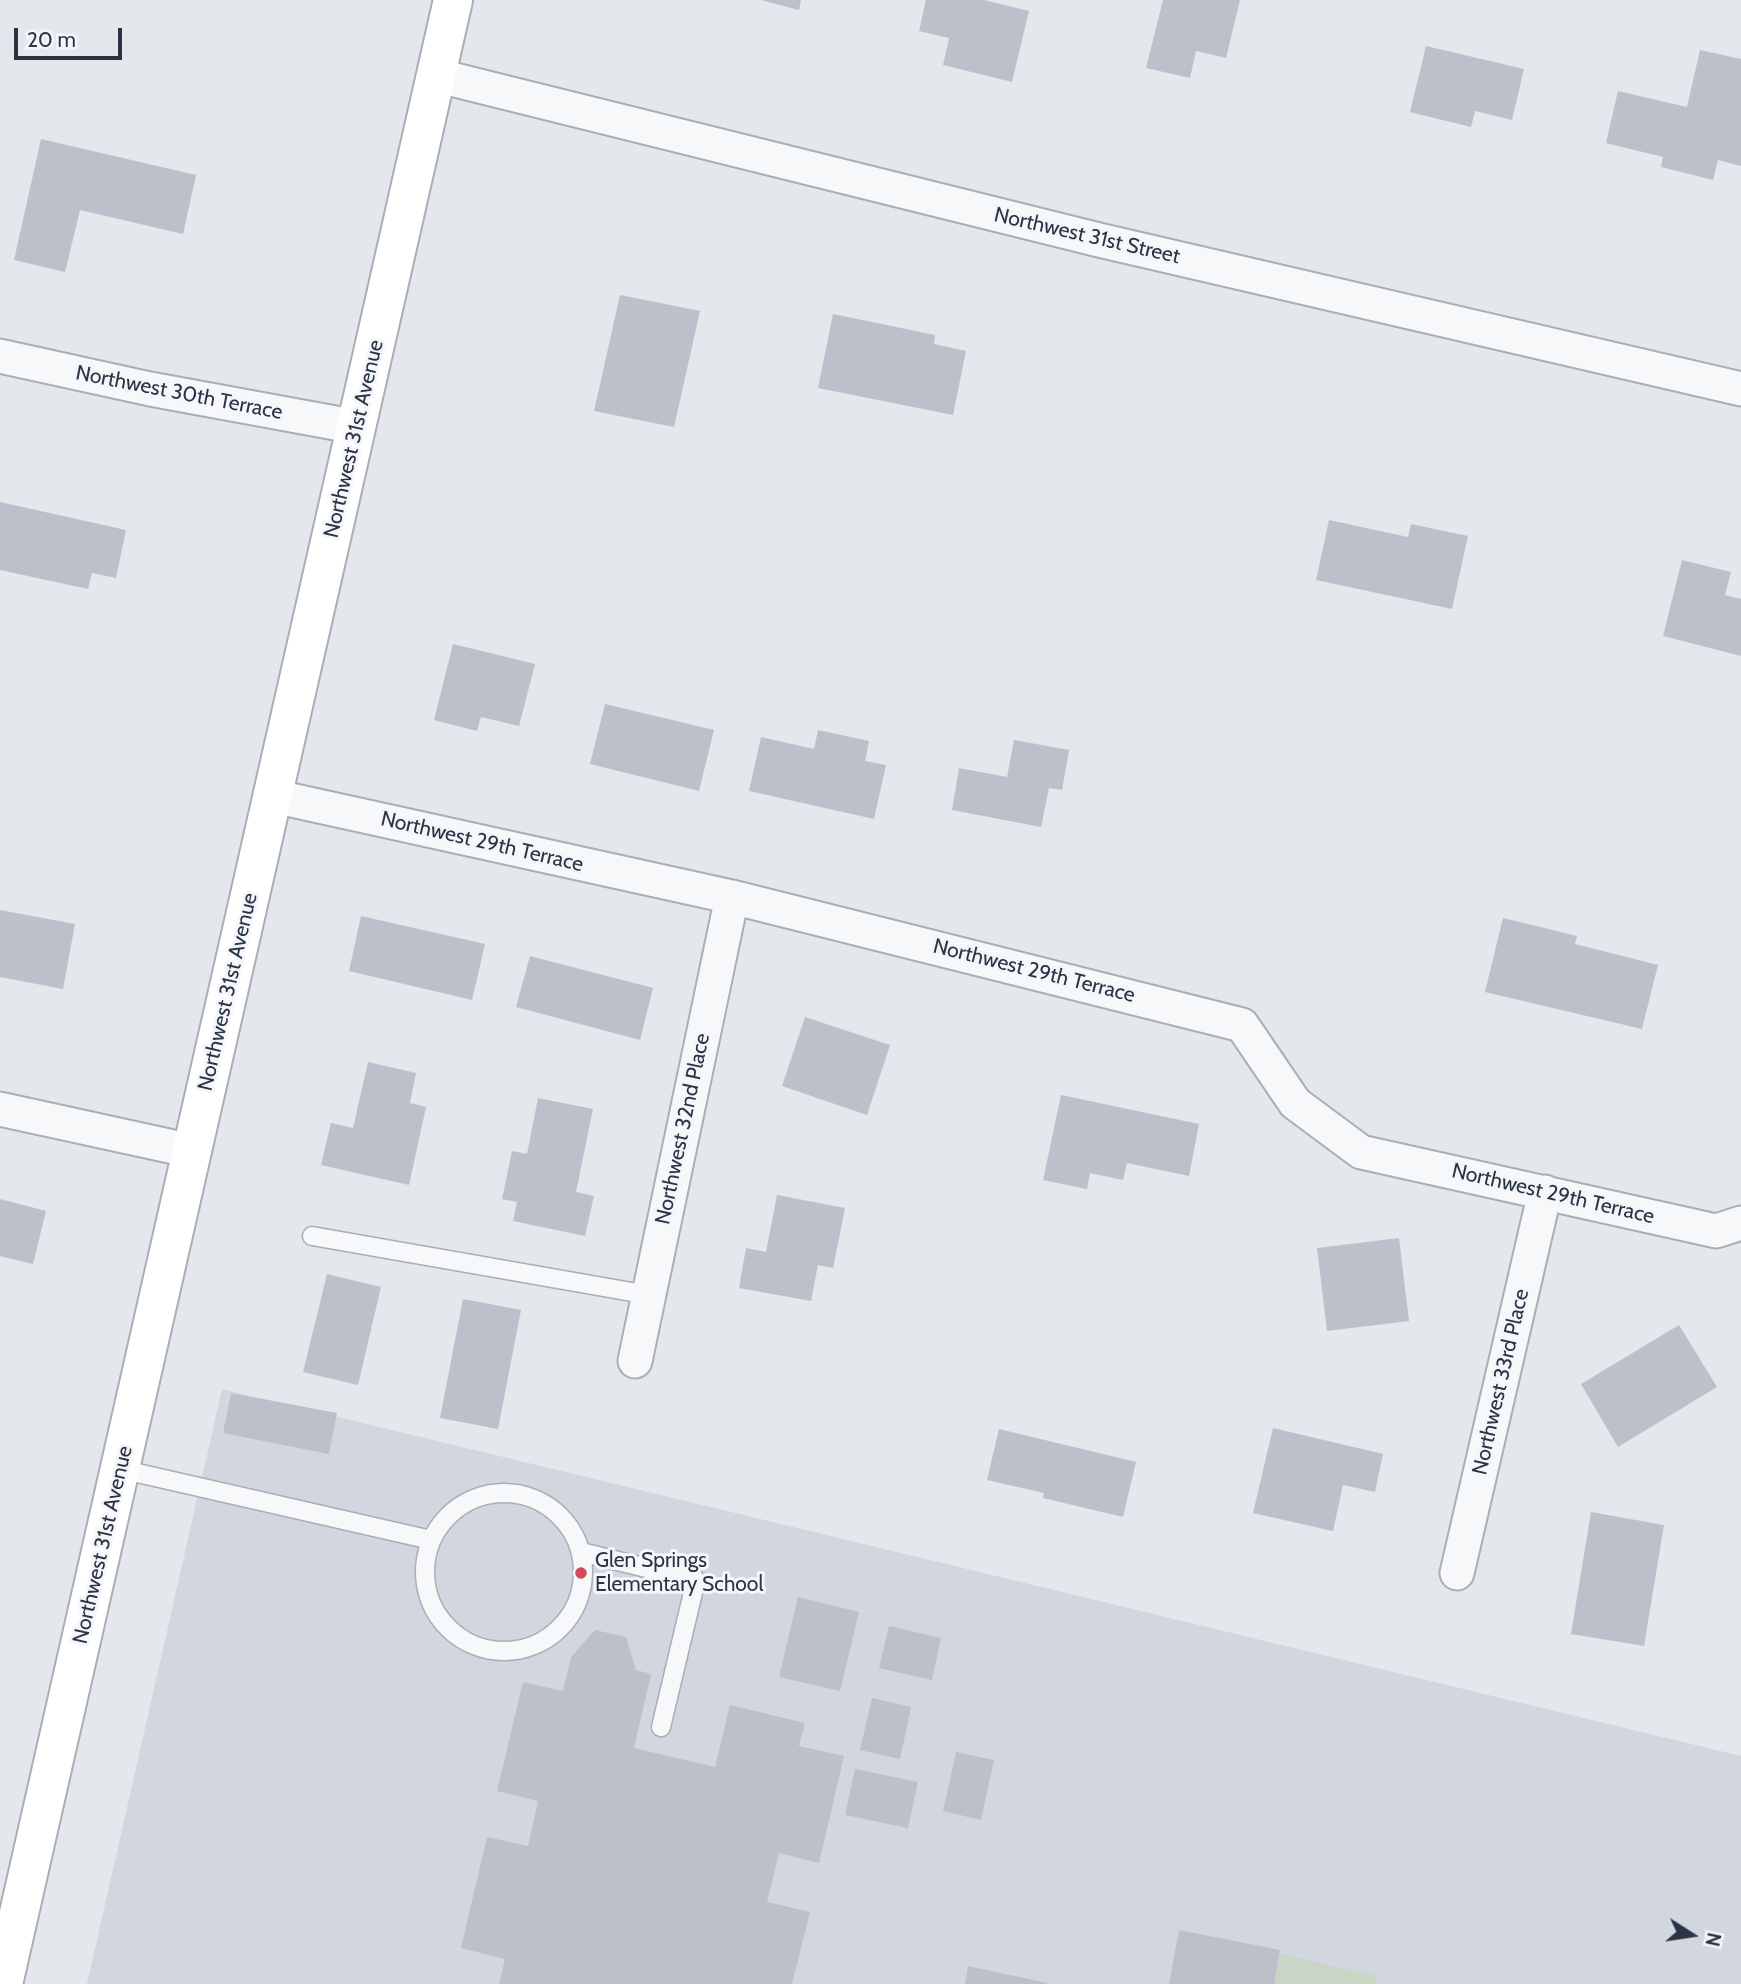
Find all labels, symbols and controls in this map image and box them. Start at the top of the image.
scale bar [18,14,126,58]
text: 20 m [27,27,76,52]
street label: Northwest 31st Street [992,202,1182,270]
street label: Northwest 31st Avenue [319,337,389,541]
street label: Northwest 30th Terrace [73,361,285,425]
street label: Northwest 29th Terrace [378,806,586,878]
street label: Northwest 31st Avenue [193,890,263,1094]
street label: Northwest 29th Terrace [930,934,1138,1008]
street label: Northwest 32nd Place [650,1031,716,1227]
street label: Northwest 29th Terrace [1449,1158,1657,1230]
street label: Northwest 33rd Place [1467,1287,1535,1477]
street label: Northwest 31st Avenue [68,1443,138,1647]
place label: Glen Springs Elementary School [595,1548,763,1598]
marker: Glen Springs Elementary School [573,1565,589,1581]
north arrow [1657,1900,1727,1970]
text: N [1700,1931,1726,1948]

